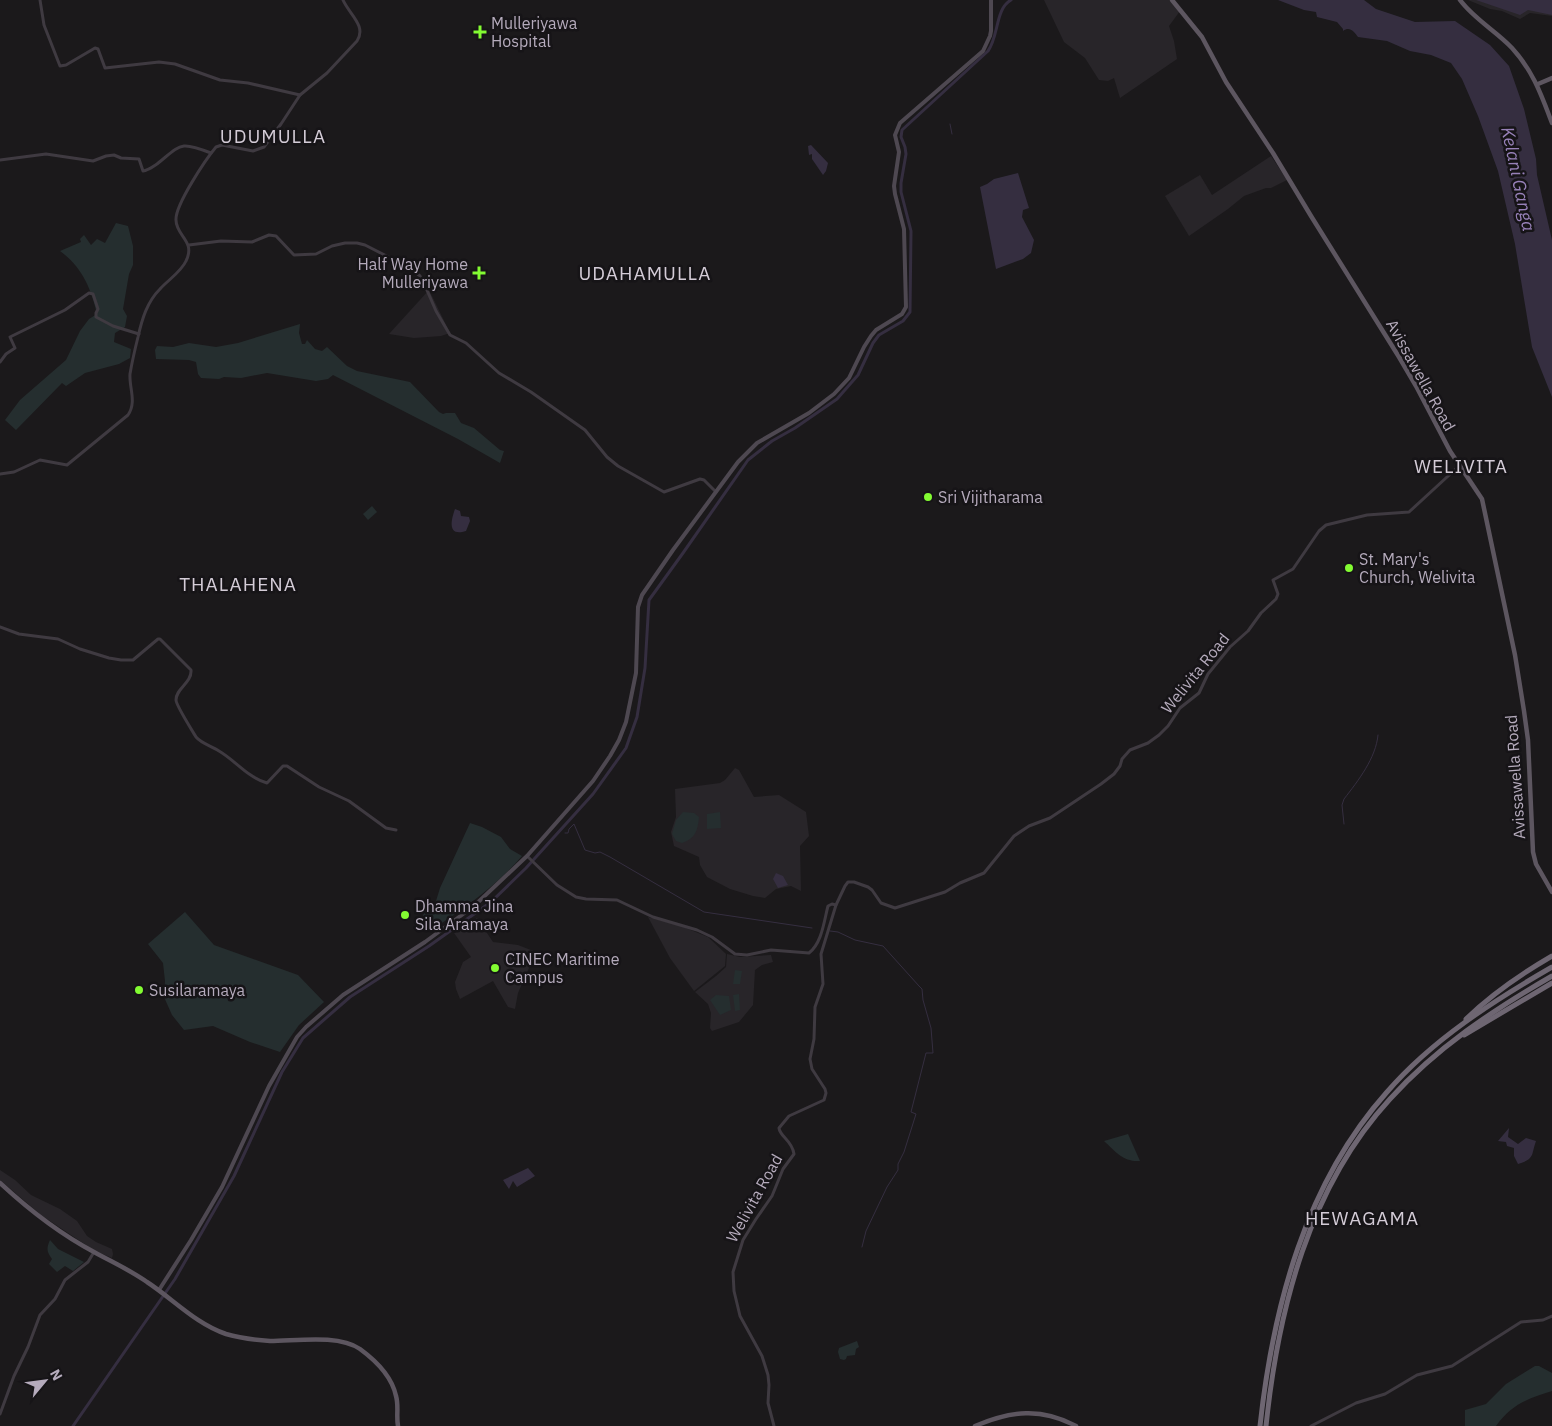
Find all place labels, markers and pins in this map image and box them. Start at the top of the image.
place label: Mulleriyawa Hospital [491,13,578,51]
marker: Mulleriyawa Hospital [473,25,487,39]
place label: Half Way Home Mulleriyawa [357,254,468,292]
marker: Half Way Home Mulleriyawa [472,266,486,280]
place label: Sri Vijitharama [938,487,1043,507]
marker: Sri Vijitharama [922,491,934,503]
place label: St. Mary's Church, Welivita [1359,549,1476,587]
marker: St. Mary's Church, Welivita [1343,562,1355,574]
place label: Dhamma Jina Sila Aramaya [415,896,514,934]
marker: Dhamma Jina Sila Aramaya [399,909,411,921]
place label: CINEC Maritime Campus [505,949,620,987]
marker: CINEC Maritime Campus [489,962,501,974]
place label: Susilaramaya [149,980,246,1000]
marker: Susilaramaya [133,984,145,996]

